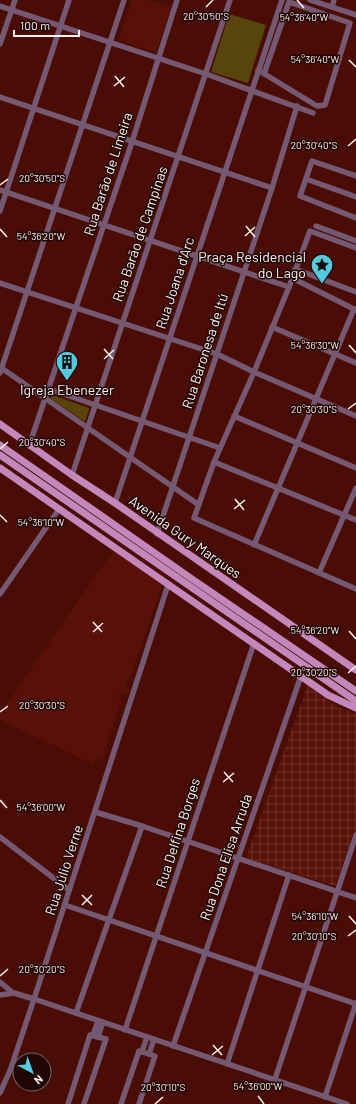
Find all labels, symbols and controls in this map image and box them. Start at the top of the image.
text: 20°30'50"S [183,10,229,22]
text: 54°36'40"W [280,11,328,23]
scale bar [14,12,79,38]
text: 100 m [20,18,50,32]
text: 54°36'40"W [291,53,339,65]
street label: Rua Barão de Limeira [80,110,135,238]
text: 20°30'40"S [291,139,337,151]
street label: Rua Barão de Campinas [108,164,171,304]
text: 20°30'50"S [19,172,65,184]
text: 54°36'20"W [17,230,65,242]
street label: Rua Joana d'Arc [152,235,197,331]
place label: Praça Residencial do Lago [198,248,306,281]
place icon: Praça Residencial do Lago [309,252,335,285]
street label: Rua Baronesa de Itú [178,291,231,411]
text: 54°36'30"W [291,339,339,351]
building icon: Igreja Ebenezer [54,349,80,382]
place label: Igreja Ebenezer [20,381,114,398]
text: 20°30'30"S [291,403,337,415]
text: 20°30'40"S [19,436,65,448]
street label: Avenida Gury Marques [126,492,245,582]
text: 54°36'10"W [18,516,65,528]
text: 54°36'20"W [291,624,339,636]
text: 20°30'20"S [291,666,337,678]
text: 20°30'30"S [19,699,65,711]
street label: Rua Delfina Borges [152,776,203,890]
street label: Rua Dona Elisa Arruda [196,791,255,922]
text: 54°36'00"W [17,801,66,813]
street label: Rua Júlio Verne [41,823,86,917]
text: 54°36'10"W [292,910,339,922]
text: 20°30'10"S [292,930,336,942]
text: 20°30'20"S [19,963,65,975]
north arrow [12,1052,52,1092]
text: N [32,1073,46,1087]
text: 54°36'00"W [234,1080,283,1092]
text: 20°30'10"S [141,1081,185,1093]

